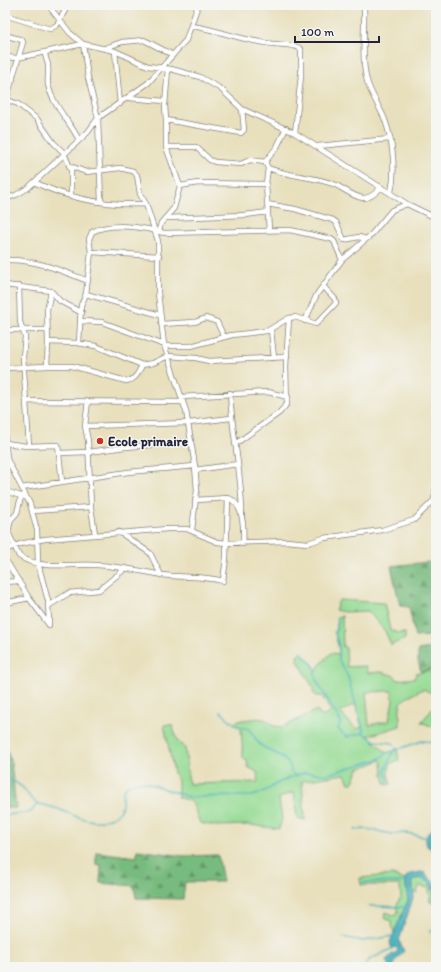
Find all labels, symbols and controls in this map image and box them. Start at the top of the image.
scale bar [295,18,379,44]
text: 100 m [301,25,334,39]
place label: Ecole primaire [108,434,188,450]
marker: Ecole primaire [95,436,105,446]

